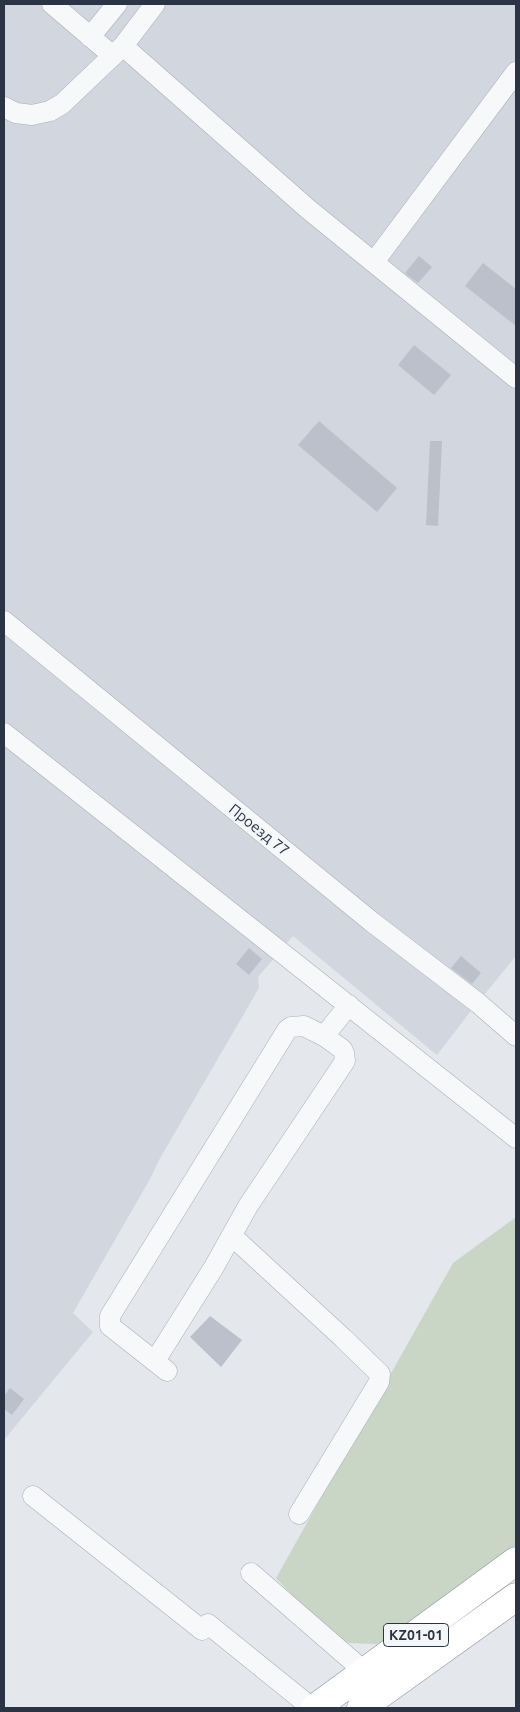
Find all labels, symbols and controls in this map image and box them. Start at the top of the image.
street label: Проезд 77 [225,800,293,860]
road number: KZ01-01 [384,1624,448,1646]

